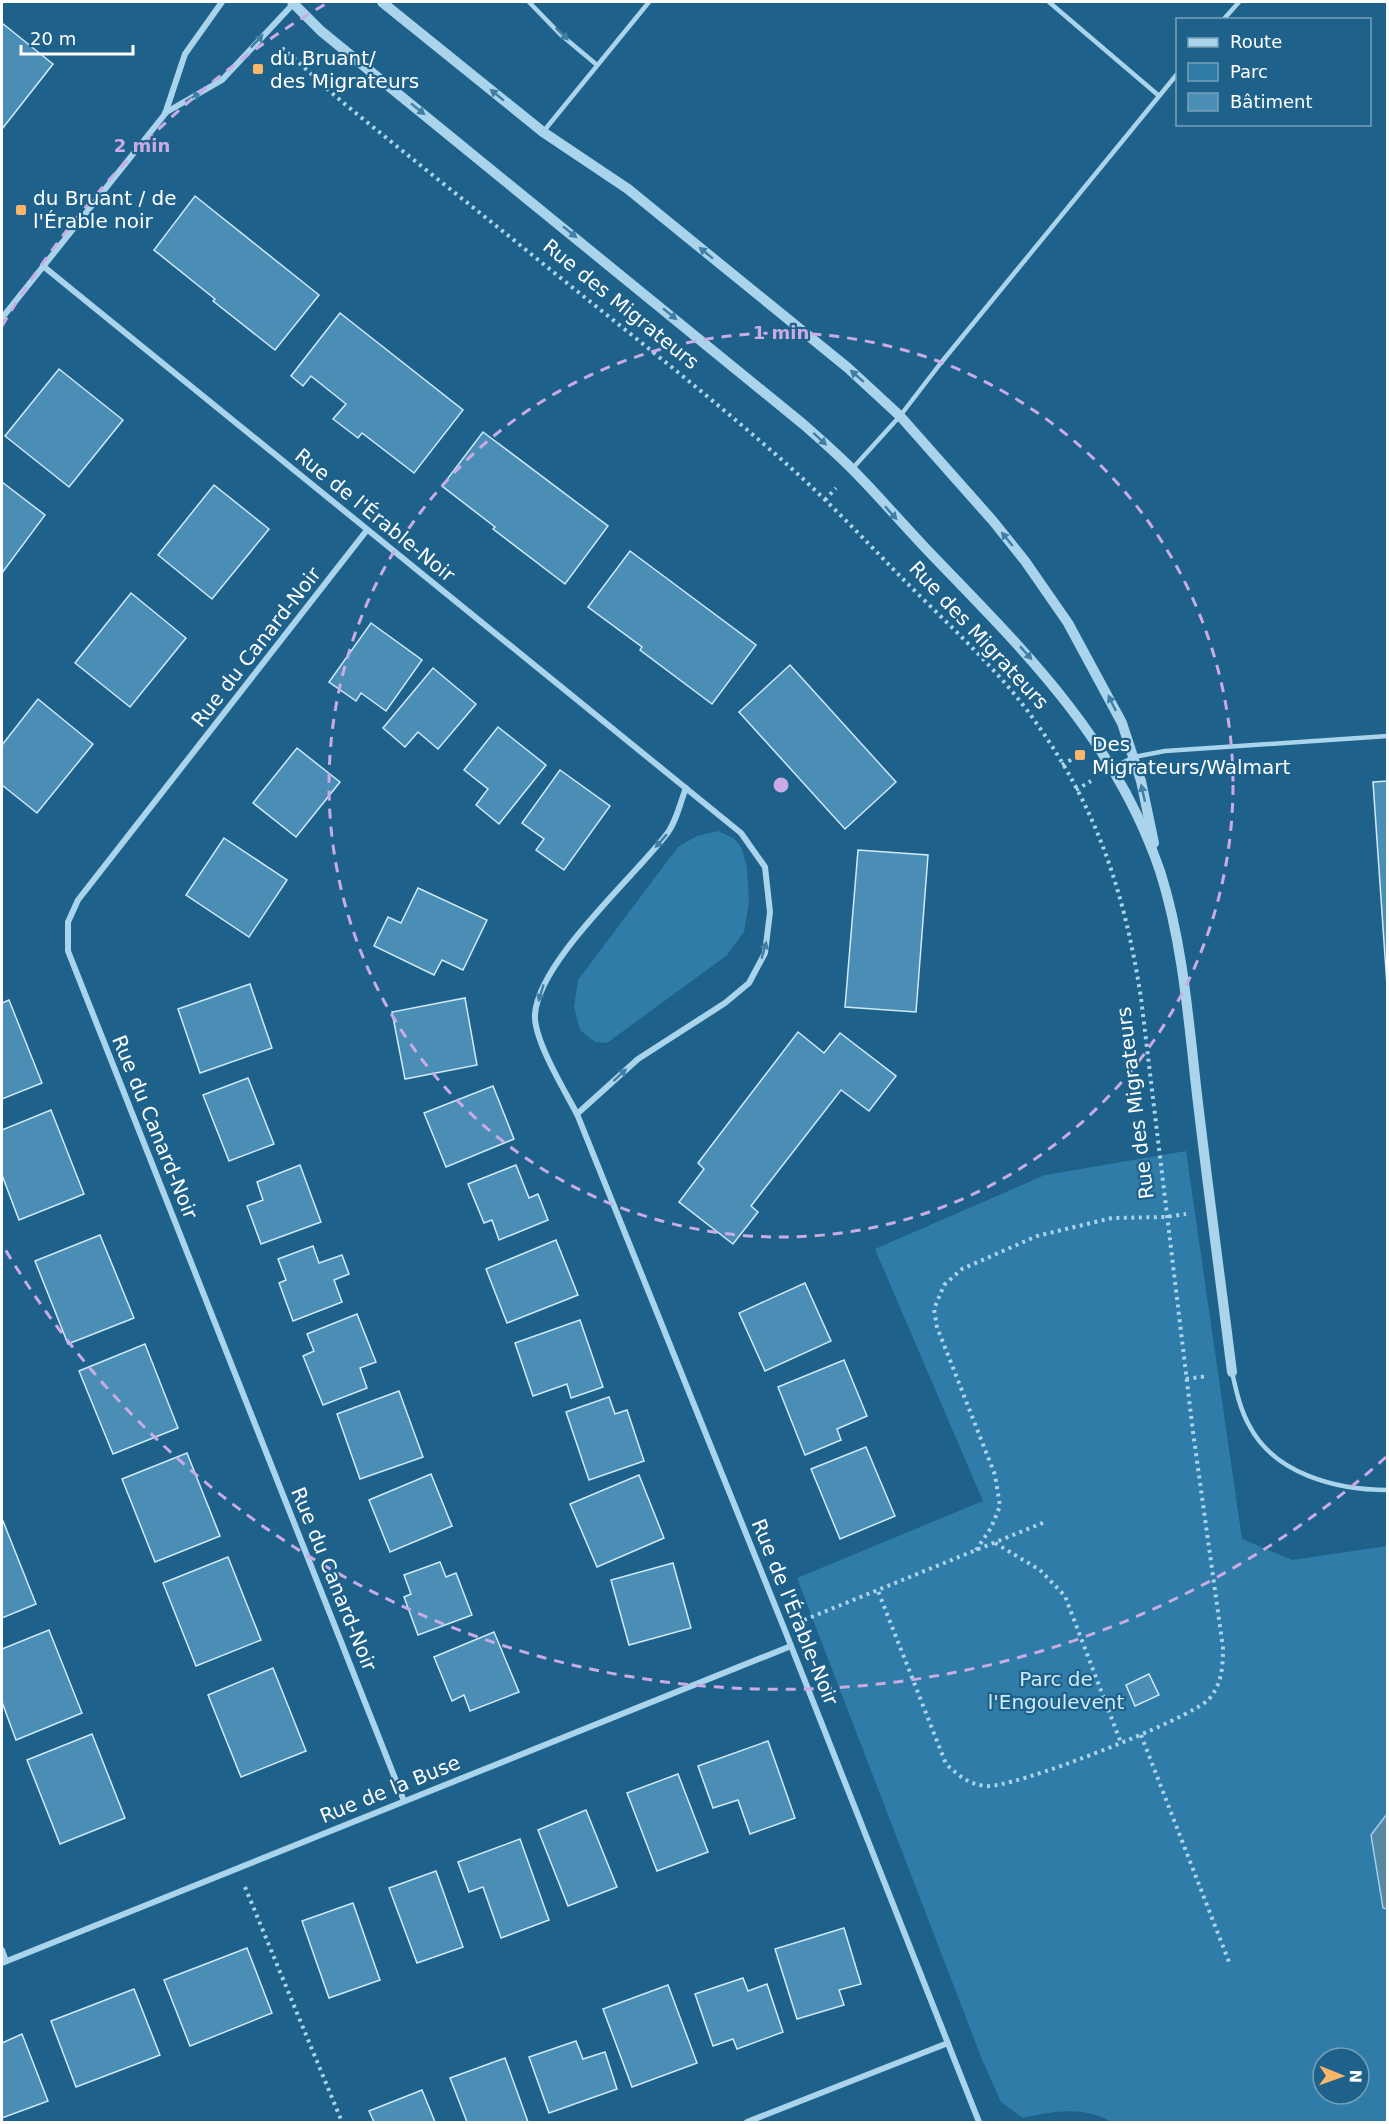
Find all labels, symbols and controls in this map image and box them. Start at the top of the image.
scale bar [21,18,134,56]
legend [1176,18,1371,126]
one-way arrow [554,27,568,41]
text: 20 m [30,28,76,49]
text: Route [1230,31,1282,52]
one-way arrow [250,34,264,49]
place label: du Bruant/ des Migrateurs [270,46,419,93]
text: Parc [1230,61,1268,82]
marker: du Bruant/ des Migrateurs [251,62,265,76]
one-way arrow [489,89,505,102]
text: Bâtiment [1230,91,1313,112]
one-way arrow [185,92,202,102]
one-way arrow [410,103,426,116]
text: 2 min [114,135,170,156]
place label: du Bruant / de l'Érable noir [33,186,177,233]
marker: du Bruant / de l'Érable noir [14,203,28,217]
one-way arrow [562,225,577,237]
street label: Rue des Migrateurs [538,234,704,374]
one-way arrow [698,246,714,259]
one-way arrow [662,307,678,320]
text: 1 min [753,322,809,343]
one-way arrow [850,370,865,383]
one-way arrow [812,432,827,446]
street label: Rue de l'Érable-Noir [290,443,460,587]
one-way arrow [884,505,897,520]
one-way arrow [1000,531,1013,547]
street label: Rue des Migrateurs [904,556,1054,714]
street label: Rue du Canard-Noir [186,562,326,732]
one-way arrow [1019,646,1033,661]
one-way arrow [1107,694,1116,711]
place label: Des Migrateurs/Walmart [1092,732,1290,779]
marker: Des Migrateurs/Walmart [1073,748,1087,762]
centre of rings [771,775,791,795]
one-way arrow [1138,783,1148,802]
one-way arrow [655,833,668,848]
one-way arrow [759,941,769,959]
one-way arrow [536,984,545,1002]
street label: Rue des Migrateurs [1111,1005,1159,1201]
street label: Rue du Canard-Noir [107,1032,203,1223]
one-way arrow [612,1069,627,1082]
street label: Rue du Canard-Noir [286,1484,382,1675]
street label: Rue de l'Érable-Noir [747,1515,844,1709]
park label: Parc de l'Engoulevent [988,1667,1124,1714]
street label: Rue de la Buse [316,1750,464,1828]
north arrow [1311,2046,1371,2106]
text: N [1346,2069,1365,2083]

